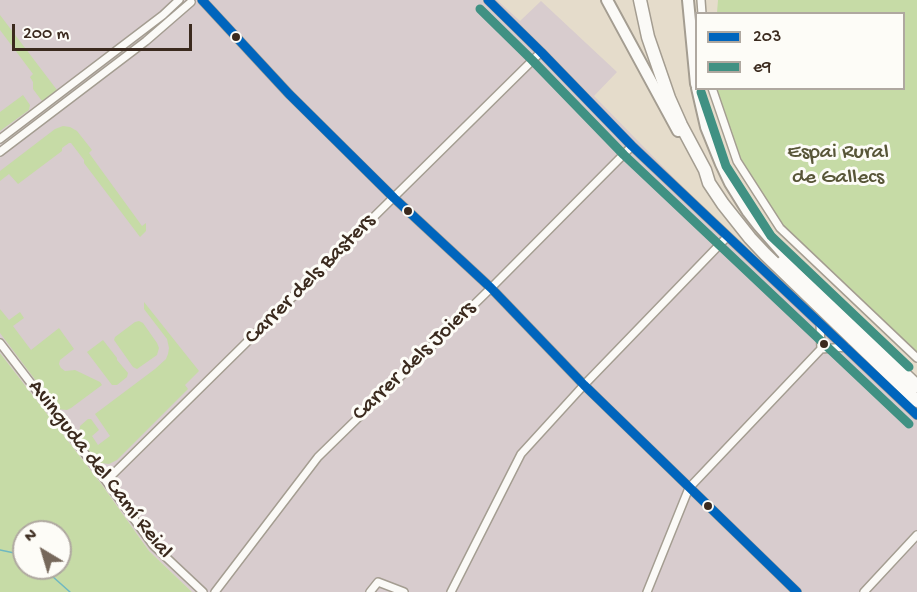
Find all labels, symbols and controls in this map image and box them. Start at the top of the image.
scale bar [15,12,195,50]
legend [695,12,905,90]
text: 200 m [23,24,69,45]
text: 203 [753,27,781,48]
unlabelled marker [230,31,242,43]
text: e9 [753,57,771,78]
park label: Espai Rural de Gallecs [787,141,889,192]
unlabelled marker [402,205,414,217]
street label: Carrer dels Basters [240,209,382,351]
street label: Carrer dels Joiers [348,296,482,428]
unlabelled marker [818,338,830,350]
street label: Avinguda del Camí Reial [21,375,177,565]
unlabelled marker [702,500,714,512]
north arrow [12,520,72,580]
text: N [22,526,42,548]

